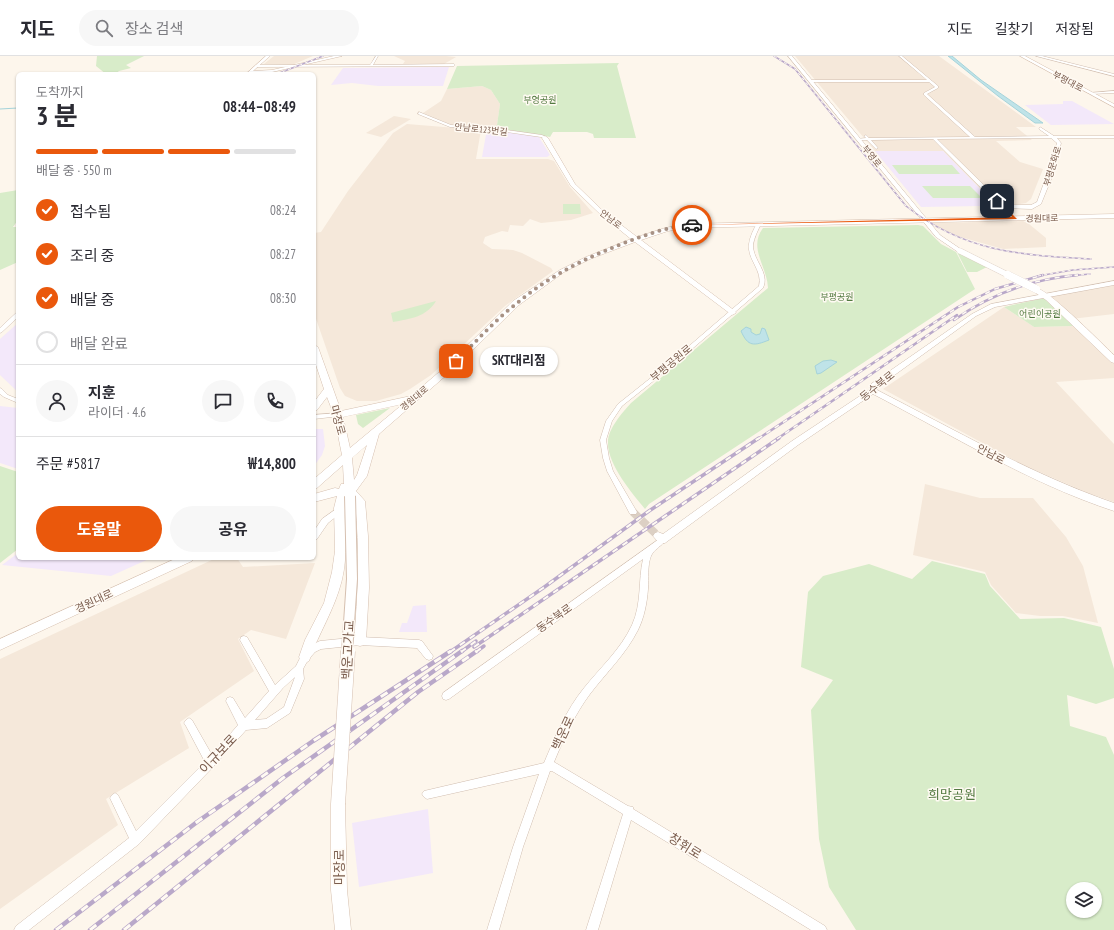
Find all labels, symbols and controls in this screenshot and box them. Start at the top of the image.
search box [79,10,359,46]
text: 지도 [20,17,55,41]
icon: search [93,17,115,39]
text: 장소 검색 [125,19,183,38]
text: 지도 [947,20,973,38]
text: 길찾기 [995,20,1033,38]
text: 저장됨 [1055,20,1094,38]
street label: 부평대로 [1051,68,1085,94]
text: 도착까지 [36,84,84,101]
park label: 부영공원 [523,94,557,105]
text: 08:44–08:49 [223,97,296,116]
text: 3 분 [36,99,78,132]
street label: 안남로123번길 [454,121,508,137]
street label: 부영로 [860,143,884,169]
street label: 부평문화로 [1041,145,1063,187]
text: 배달 중 · 550 m [36,162,112,179]
pin [980,184,1014,218]
icon: home [986,190,1008,212]
icon: check [36,199,58,221]
text: 접수됨 [70,202,111,221]
text: 08:24 [270,202,296,219]
courier [672,205,712,245]
street label: 안남로 [598,207,624,231]
street label: 경원대로 [1025,212,1059,224]
icon: car [681,214,703,236]
icon: check [36,243,58,265]
text: 조리 중 [70,246,115,265]
text: 08:27 [270,246,296,263]
icon: check [36,287,58,309]
text: 배달 중 [70,290,115,309]
text: 08:30 [270,290,296,307]
park label: 부평공원 [820,291,854,302]
park label: 어린이공원 [1019,308,1061,319]
text: 배달 완료 [70,334,128,353]
street label: 부평공원로 [647,341,695,385]
pin [439,344,473,378]
callout: SKT대리점 [480,347,558,375]
icon: bag [445,350,467,372]
text: SKT대리점 [492,352,546,369]
street label: 동수북로 [857,368,897,404]
button: person [36,380,78,422]
button: chat [202,380,244,422]
button: phone [254,380,296,422]
text: 지훈 [88,383,116,402]
street label: 경원대로 [398,383,430,413]
text: 라이더 · 4.6 [88,404,146,421]
street label: 마장로 [327,404,349,436]
street label: 안남로 [974,441,1008,467]
text: 주문 #5817 [36,454,101,473]
text: ₩14,800 [248,454,296,473]
button: 도움말 [36,506,162,552]
button: 공유 [170,506,296,552]
street label: 경원대로 [73,586,115,616]
street label: 동수북로 [533,601,575,635]
street label: 백운고가교 [338,620,358,680]
street label: 백운로 [548,713,578,753]
street label: 이규보로 [195,731,241,777]
park label: 희망공원 [928,786,976,803]
street label: 창휘로 [665,829,705,863]
street label: 마장로 [331,849,348,885]
map controls [1066,882,1102,918]
button: layers [1066,882,1102,918]

